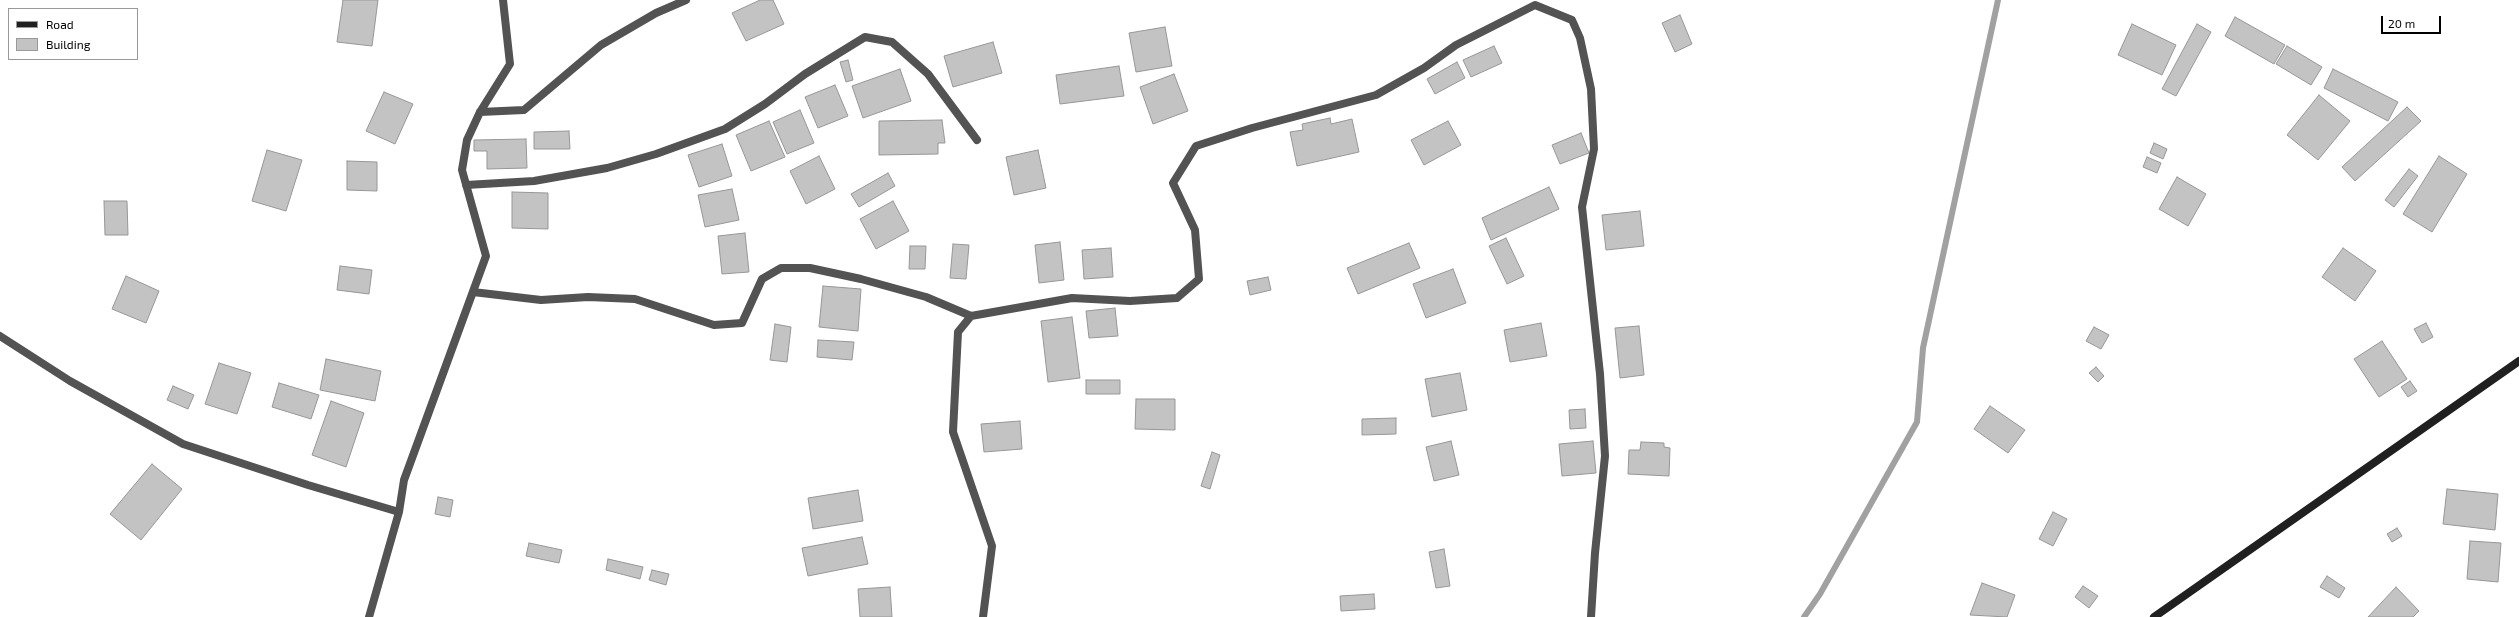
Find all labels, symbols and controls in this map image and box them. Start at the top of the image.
legend [8,8,138,60]
scale bar [2383,8,2443,34]
text: 20 m [2388,16,2415,30]
text: Road [46,17,74,31]
text: Building [46,37,90,51]

